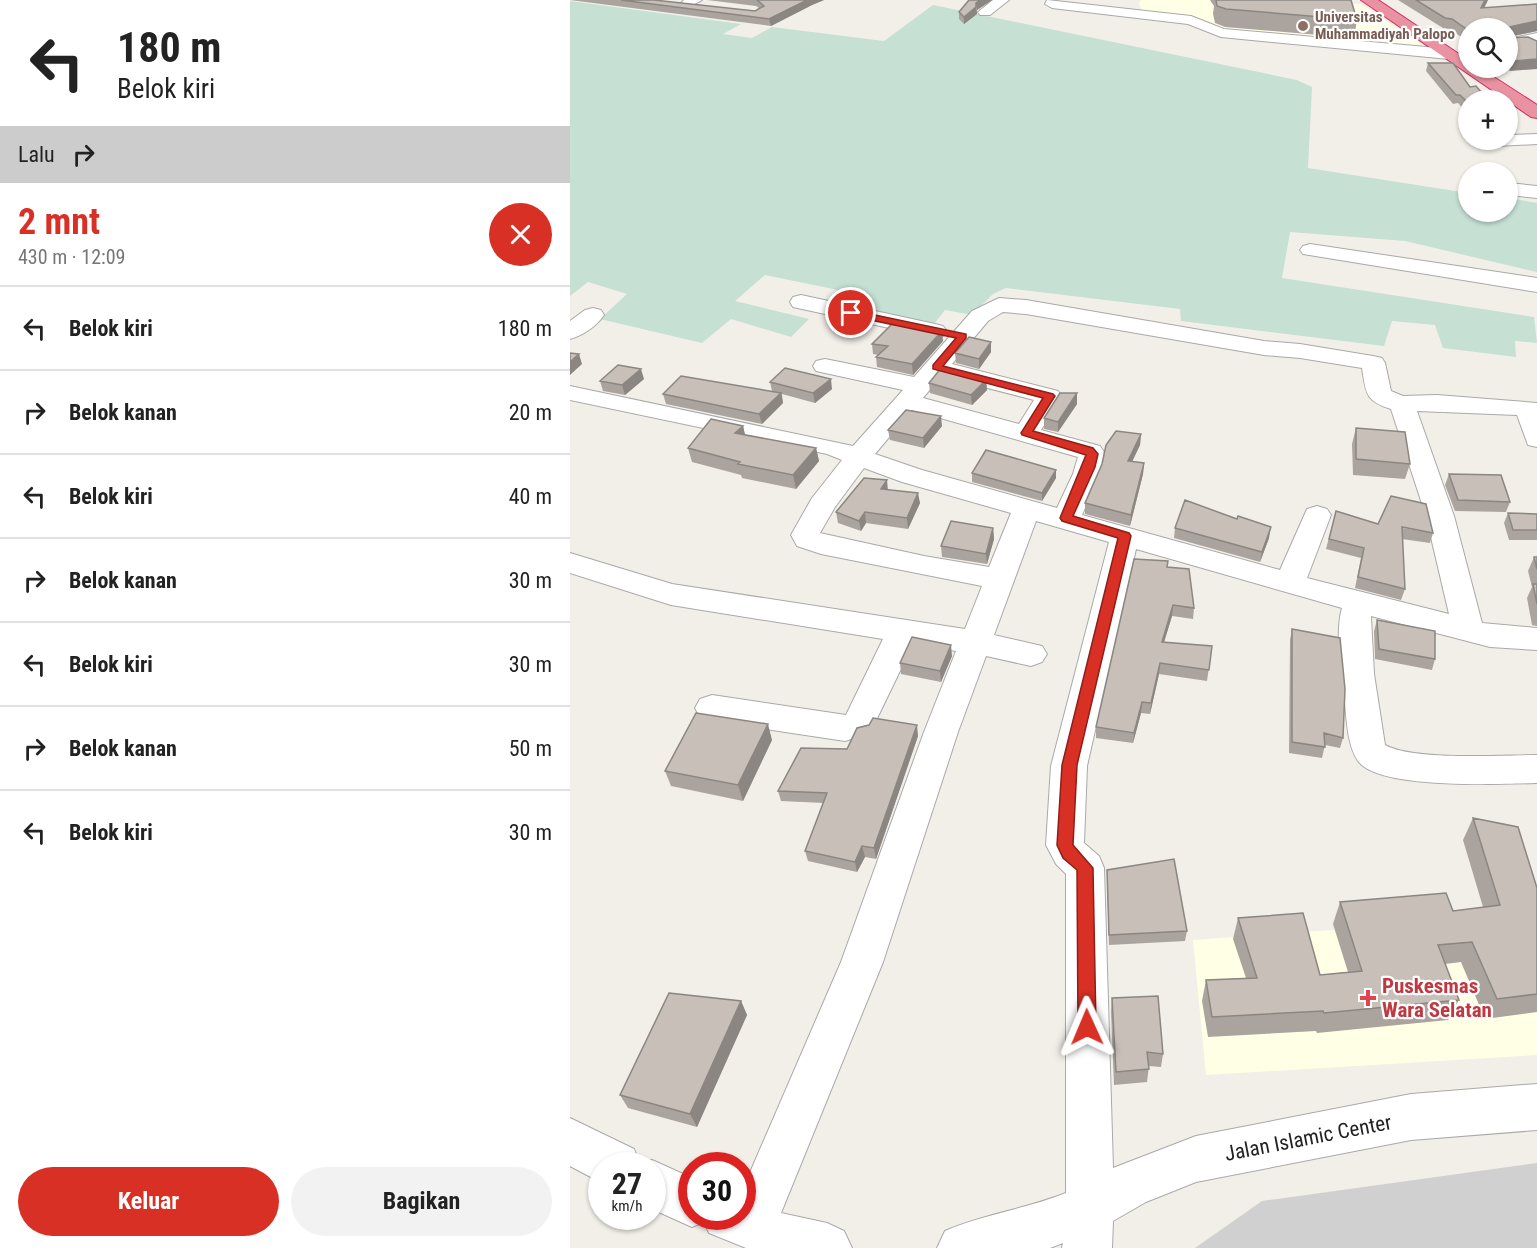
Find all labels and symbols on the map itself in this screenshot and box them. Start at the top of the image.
place label: Universitas Muhammadiyah Palopo [1315,8,1455,43]
marker: Universitas Muhammadiyah Palopo [1296,19,1310,33]
pin [825,287,876,338]
place label: Puskesmas Wara Selatan [1382,974,1492,1022]
marker: Puskesmas Wara Selatan [1359,989,1377,1007]
position arrow [1055,995,1119,1059]
street label: Jalan Islamic Center [1223,1110,1393,1166]
speed limit sign: 30 [678,1152,756,1230]

